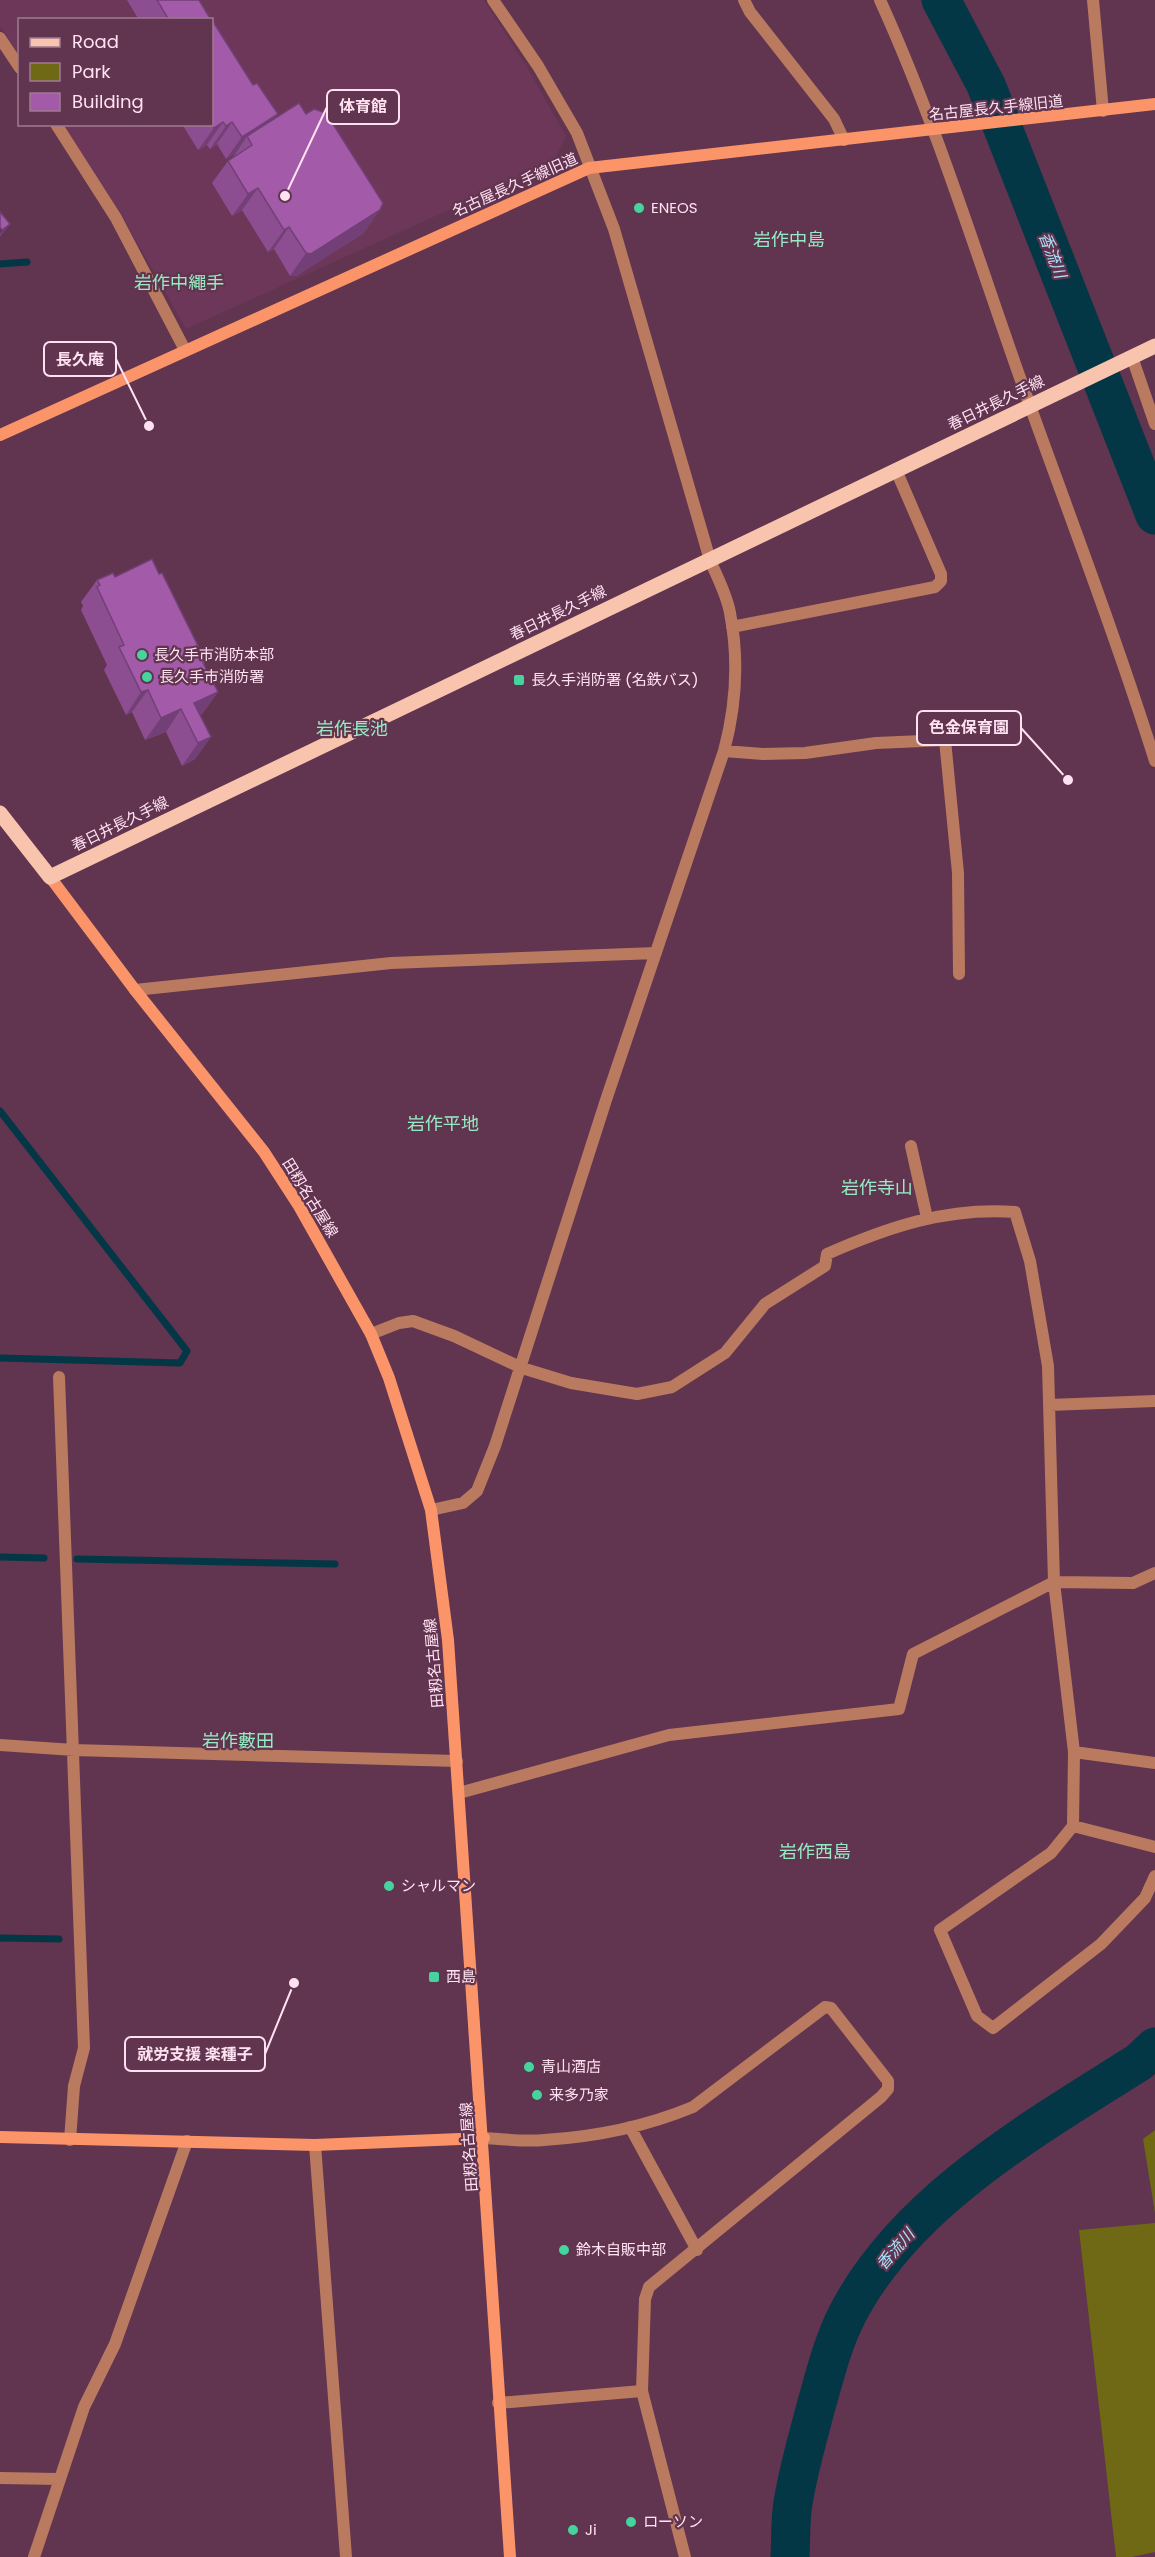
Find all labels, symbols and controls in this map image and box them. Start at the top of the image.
legend [18,18,213,126]
text: Road [72,29,119,54]
text: Park [72,59,111,84]
text: Building [72,89,144,114]
callout: 体育館 [327,90,399,124]
street label: 名古屋長久手線旧道 [928,90,1064,125]
text: 体育館 [339,95,387,118]
street label: 名古屋長久手線旧道 [449,147,581,222]
place label: ENEOS [651,197,698,218]
marker: ENEOS [632,201,646,215]
district label: 岩作中島 [753,227,825,252]
water label: 香流川 [1033,229,1073,284]
district label: 岩作中繩手 [134,270,224,295]
callout: 長久庵 [44,342,116,376]
text: 長久庵 [56,348,104,371]
street label: 春日井長久手線 [944,370,1048,435]
street label: 春日井長久手線 [506,580,610,645]
place label: 長久手市消防本部 [154,644,274,665]
marker: 長久手市消防本部 [135,648,149,662]
place label: 長久手市消防署 [159,666,264,687]
place label: 長久手消防署 (名鉄バス) [531,669,699,690]
marker: 長久手市消防署 [140,670,154,684]
marker: 長久手消防署 (名鉄バス) [512,673,526,687]
callout: 色金保育園 [917,711,1021,745]
district label: 岩作長池 [316,716,388,741]
text: 色金保育園 [929,716,1009,739]
street label: 春日井長久手線 [68,791,172,856]
district label: 岩作平地 [407,1111,479,1136]
street label: 田籾名古屋線 [278,1154,343,1241]
district label: 岩作寺山 [841,1175,913,1200]
street label: 田籾名古屋線 [419,1617,448,1709]
district label: 岩作藪田 [202,1728,274,1753]
district label: 岩作西島 [779,1839,851,1864]
place label: シャルマン [401,1875,476,1896]
marker: シャルマン [382,1879,396,1893]
place label: 西島 [446,1966,476,1987]
marker: 西島 [427,1970,441,1984]
callout: 就労支援 楽種子 [125,2037,265,2071]
text: 就労支援 楽種子 [137,2043,253,2066]
place label: 青山酒店 [541,2056,601,2077]
marker: 青山酒店 [522,2060,536,2074]
place label: 来多乃家 [549,2084,609,2105]
marker: 来多乃家 [530,2088,544,2102]
street label: 田籾名古屋線 [455,2101,482,2193]
water label: 香流川 [871,2222,921,2275]
place label: 鈴木自販中部 [576,2239,666,2260]
marker: 鈴木自販中部 [557,2243,571,2257]
place label: ローソン [643,2511,703,2532]
marker: ローソン [624,2515,638,2529]
place label: Ji [585,2519,597,2540]
marker: Ji [566,2523,580,2537]

